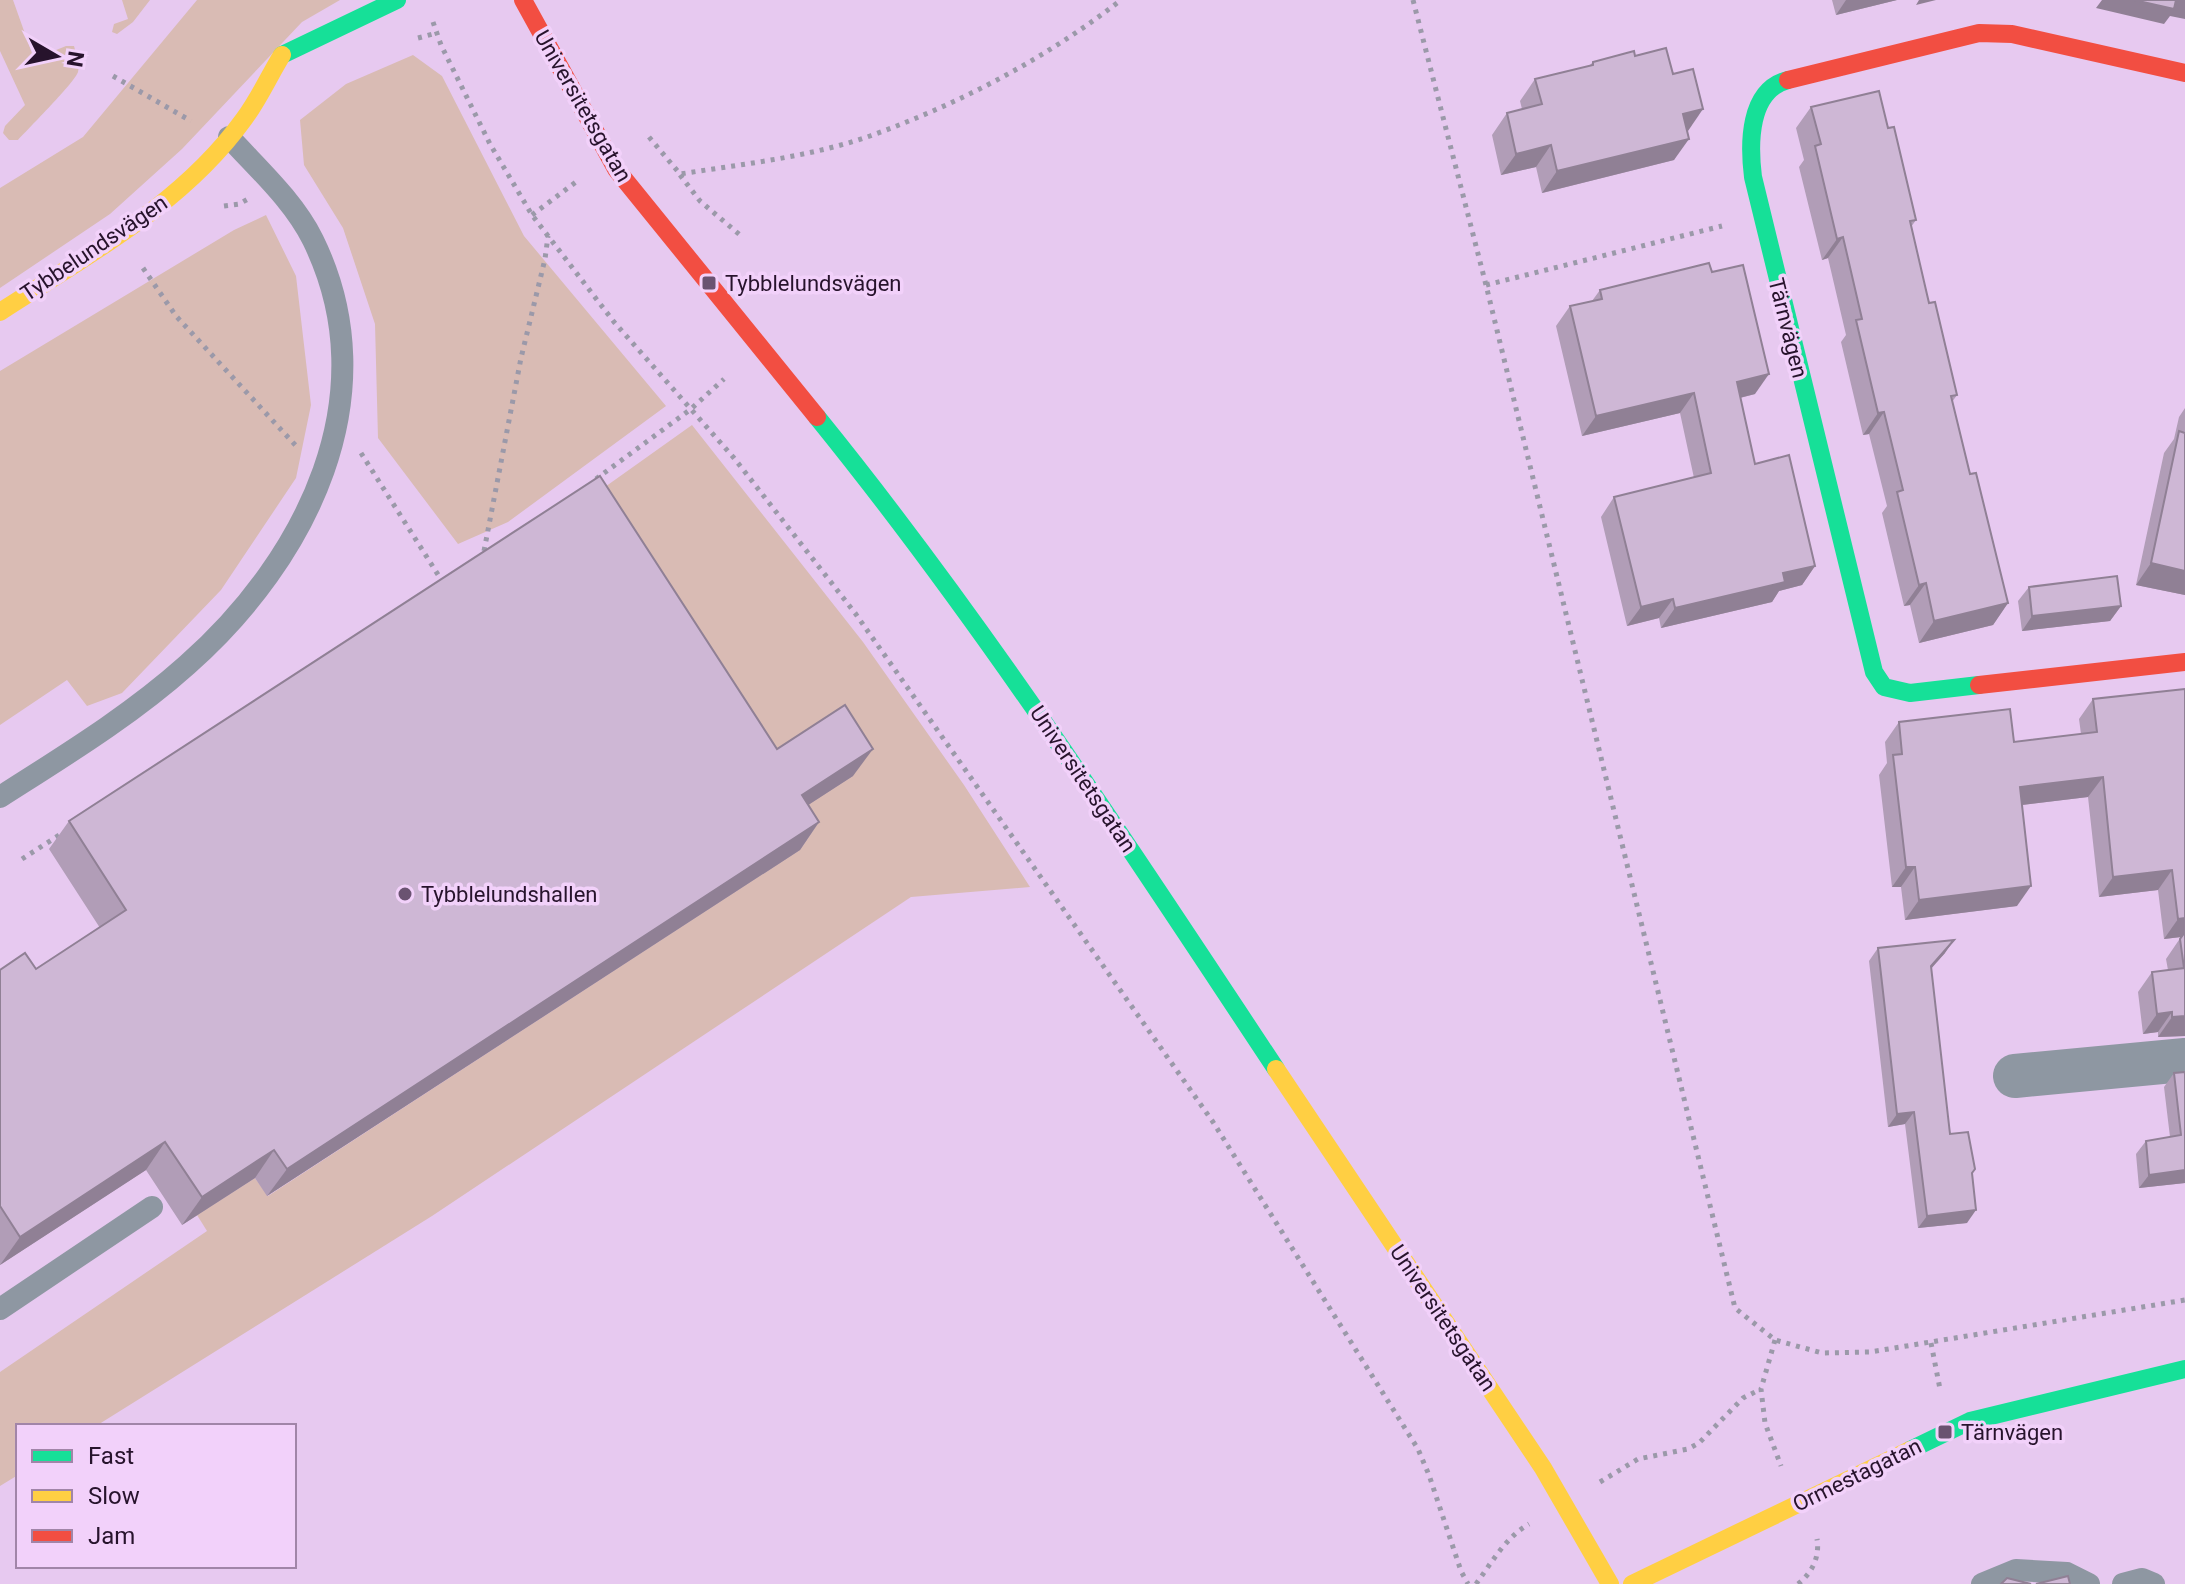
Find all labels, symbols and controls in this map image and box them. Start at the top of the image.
north arrow [16,16,96,96]
street label: Universitetsgatan [529,26,637,186]
text: N [62,49,89,69]
street label: Tybbelundsvägen [16,190,172,306]
place label: Tybblelundsvägen [725,271,902,296]
marker: Tybblelundsvägen [700,274,718,292]
street label: Tärnvägen [1764,275,1812,381]
street label: Universitetsgatan [1025,701,1141,857]
place label: Tybblelundshallen [421,882,597,907]
marker: Tybblelundshallen [396,885,414,903]
street label: Universitetsgatan [1385,1240,1501,1396]
place label: Tärnvägen [1961,1420,2063,1445]
marker: Tärnvägen [1936,1423,1954,1441]
legend [16,1424,296,1568]
street label: Ormestagatan [1789,1433,1925,1517]
text: Fast [88,1442,134,1470]
text: Slow [88,1482,140,1510]
text: Jam [88,1522,135,1550]

